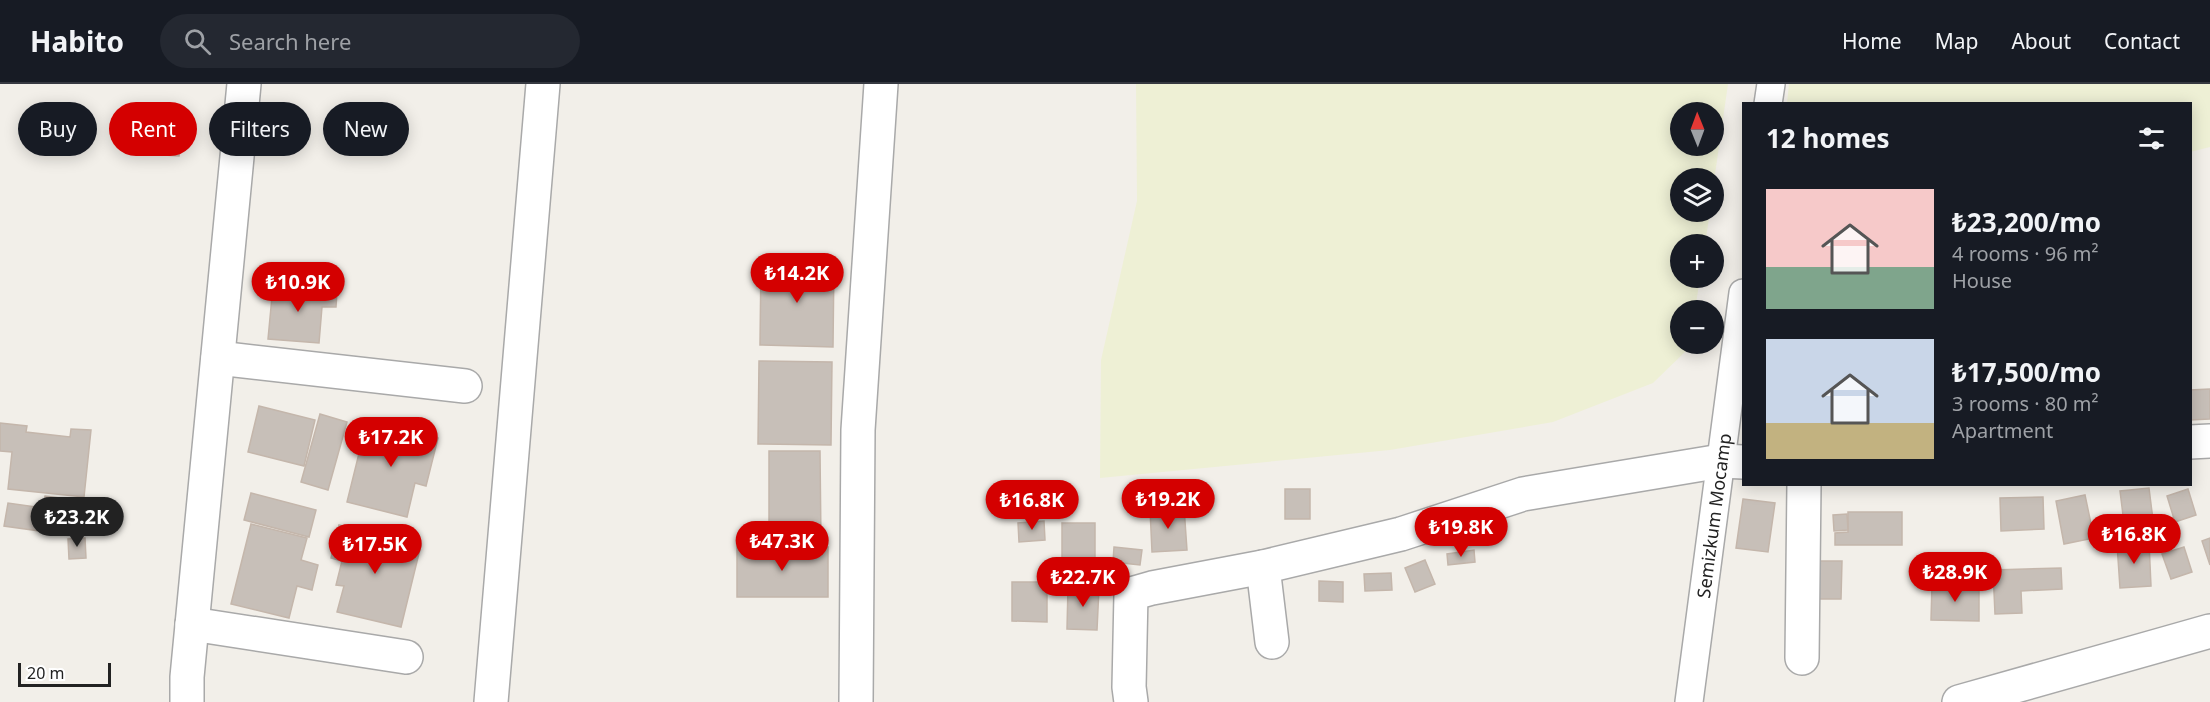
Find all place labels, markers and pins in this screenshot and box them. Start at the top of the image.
pin: ₺14.2K [748,253,846,304]
pin: ₺10.9K [249,262,347,313]
pin: ₺17.2K [342,417,440,468]
pin: ₺19.2K [1119,479,1217,530]
pin: ₺16.8K [983,480,1081,531]
pin: ₺23.2K [28,497,126,548]
pin: ₺19.8K [1412,507,1510,558]
pin: ₺16.8K [2085,514,2183,565]
pin: ₺47.3K [733,521,831,572]
pin: ₺17.5K [326,524,424,575]
pin: ₺28.9K [1906,552,2004,603]
pin: ₺22.7K [1034,557,1132,608]

